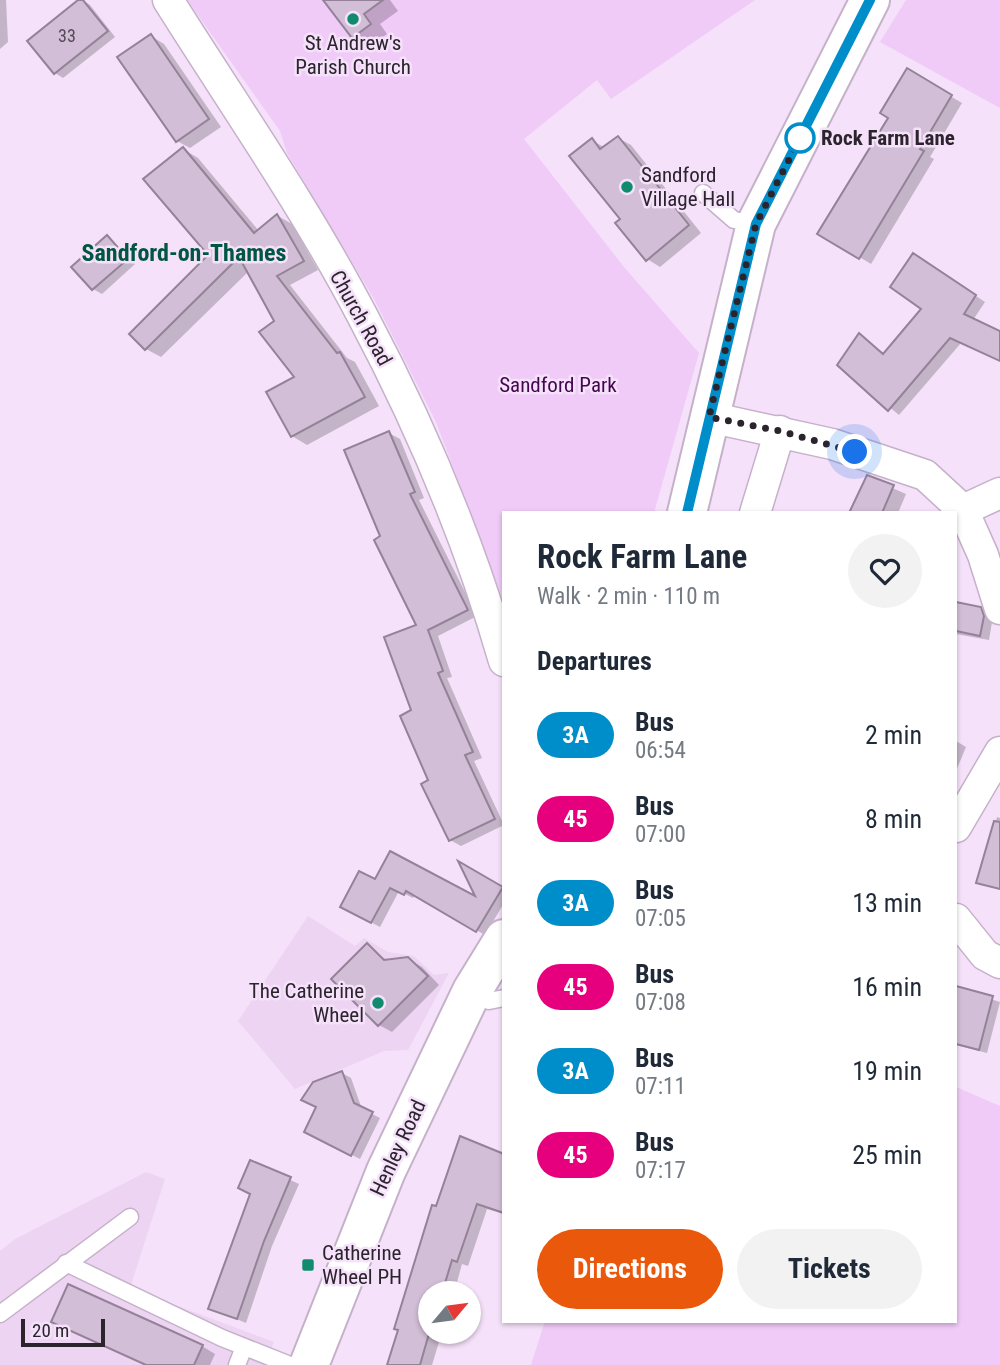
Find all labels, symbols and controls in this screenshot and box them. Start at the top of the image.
marker: St Andrew's Parish Church [345,11,361,27]
house number: 33 [58,25,76,46]
place label: St Andrew's Parish Church [295,31,411,79]
marker: Rock Farm Lane [785,123,815,153]
place label: Rock Farm Lane [821,126,955,150]
place label: Sandford Village Hall [641,163,735,211]
marker: Sandford Village Hall [619,179,635,195]
district label: Sandford-on-Thames [82,239,286,267]
street label: Church Road [325,266,397,370]
park label: Sandford Park [499,373,617,397]
your location [837,434,872,469]
button: heart [848,534,922,608]
text: Rock Farm Lane [537,537,747,576]
text: Walk · 2 min · 110 m [537,583,720,610]
text: Departures [537,646,652,676]
text: Bus [635,707,674,737]
text: 2 min [865,720,922,750]
text: 3A [562,721,589,749]
text: 06:54 [635,737,686,764]
text: Bus [635,791,674,821]
text: 8 min [865,804,922,834]
text: 45 [563,805,588,833]
text: 07:00 [635,821,686,848]
text: Bus [635,875,674,905]
text: 13 min [852,888,922,918]
text: 3A [562,889,589,917]
text: 07:05 [635,905,686,932]
text: Bus [635,959,674,989]
text: 16 min [852,972,922,1002]
text: 45 [563,973,588,1001]
place label: The Catherine Wheel [249,979,364,1027]
text: 07:08 [635,989,686,1016]
marker: The Catherine Wheel [370,995,386,1011]
text: Bus [635,1043,674,1073]
text: 19 min [852,1056,922,1086]
text: 3A [562,1057,589,1085]
text: 07:11 [635,1073,686,1100]
street label: Henley Road [365,1096,431,1200]
text: Bus [635,1127,674,1157]
text: 25 min [852,1140,922,1170]
text: 45 [563,1141,588,1169]
text: 07:17 [635,1157,686,1184]
button: Directions [537,1229,723,1309]
button: Tickets [737,1229,922,1309]
place label: Catherine Wheel PH [322,1241,402,1289]
marker: Catherine Wheel PH [300,1257,316,1273]
north arrow [418,1281,481,1344]
map controls [418,1281,481,1344]
scale bar [21,1316,105,1348]
text: 20 m [32,1319,69,1342]

